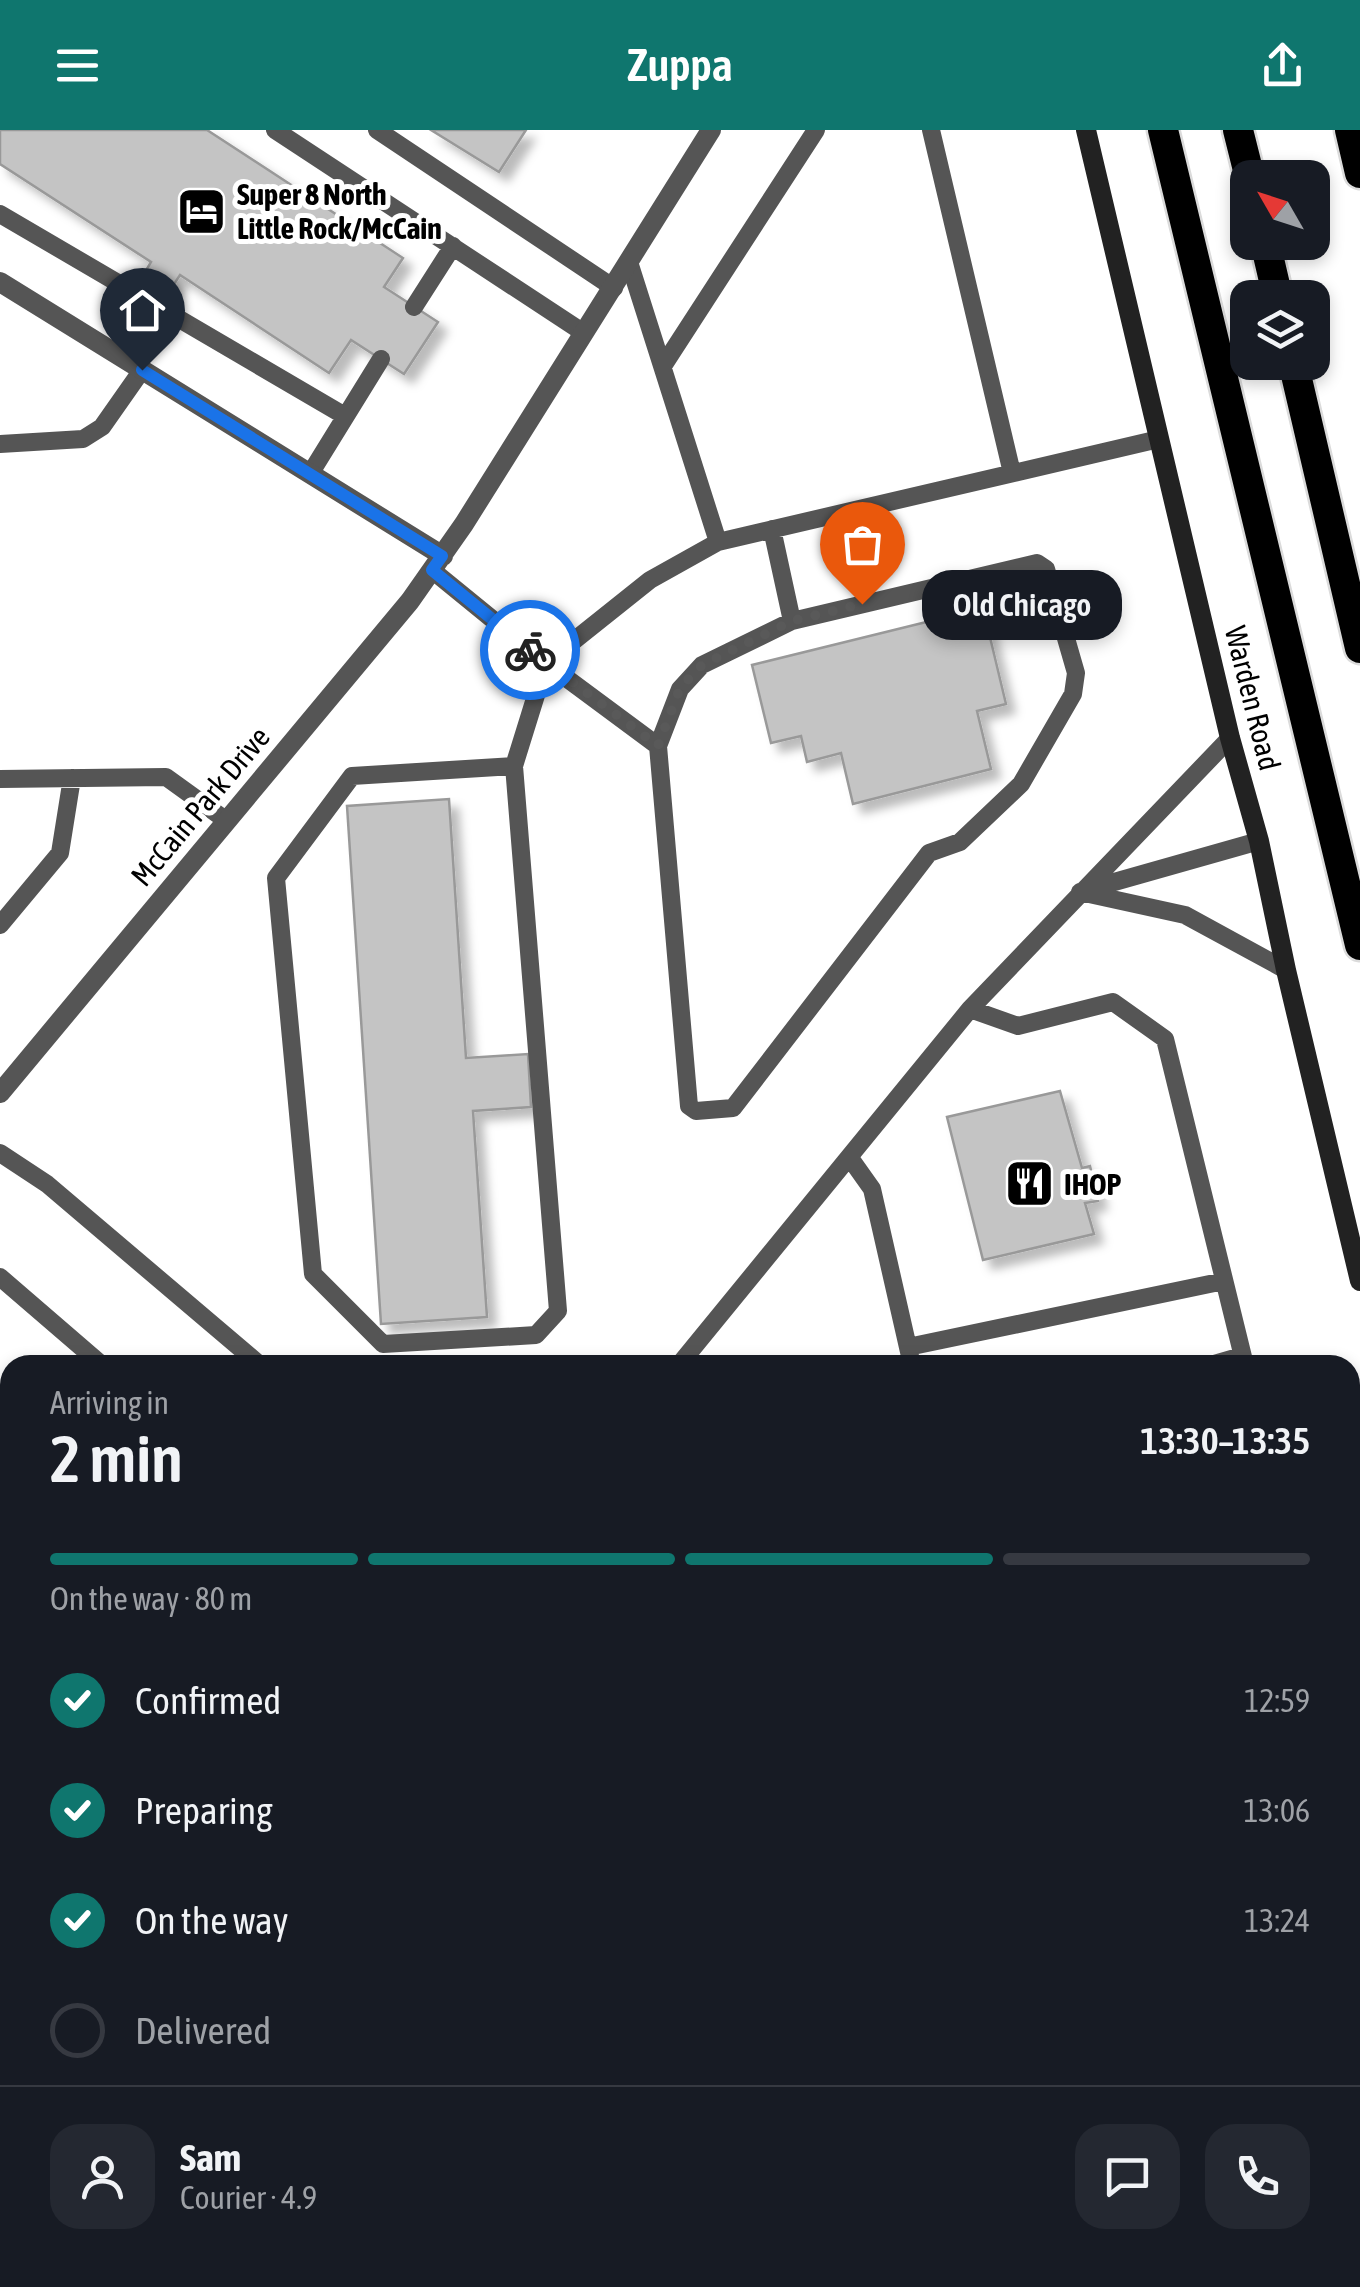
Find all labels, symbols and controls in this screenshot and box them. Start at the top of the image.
icon: menu [50,38,105,93]
icon: share [1255,38,1310,93]
text: Zuppa [627,39,733,91]
north arrow [1230,160,1330,260]
map controls [1230,160,1330,380]
place label: Super 8 North Little Rock/McCain [237,177,442,245]
hotel icon: Super 8 North Little Rock/McCain [176,185,228,237]
pin [100,268,185,371]
button: layers [1230,280,1330,380]
icon: home [115,283,170,338]
pin [820,502,905,605]
icon: bag [835,517,890,572]
callout: Old Chicago [922,569,1122,639]
text: Old Chicago [953,586,1091,623]
courier [480,600,580,700]
street label: Warden Road [1219,622,1287,774]
icon: bike [503,623,558,678]
street label: McCain Park Drive [124,720,276,892]
restaurant icon: IHOP [1003,1158,1055,1210]
place label: IHOP [1064,1167,1122,1201]
text: Arriving in [50,1384,169,1421]
text: 13:30–13:35 [1140,1419,1310,1462]
text: 2 min [50,1421,183,1496]
text: On the way · 80 m [50,1580,252,1617]
icon: check [50,1673,105,1728]
text: Confirmed [135,1679,281,1722]
text: 12:59 [1244,1682,1310,1719]
icon: check [50,1783,105,1838]
text: Preparing [135,1789,273,1832]
text: 13:06 [1244,1792,1310,1829]
icon: check [50,1893,105,1948]
text: On the way [135,1899,288,1942]
text: 13:24 [1244,1902,1310,1939]
text: Delivered [135,2009,271,2052]
button: person [50,2124,155,2229]
button: chat [1075,2124,1180,2229]
button: phone [1205,2124,1310,2229]
text: Sam [180,2136,241,2179]
text: Courier · 4.9 [180,2179,317,2216]

